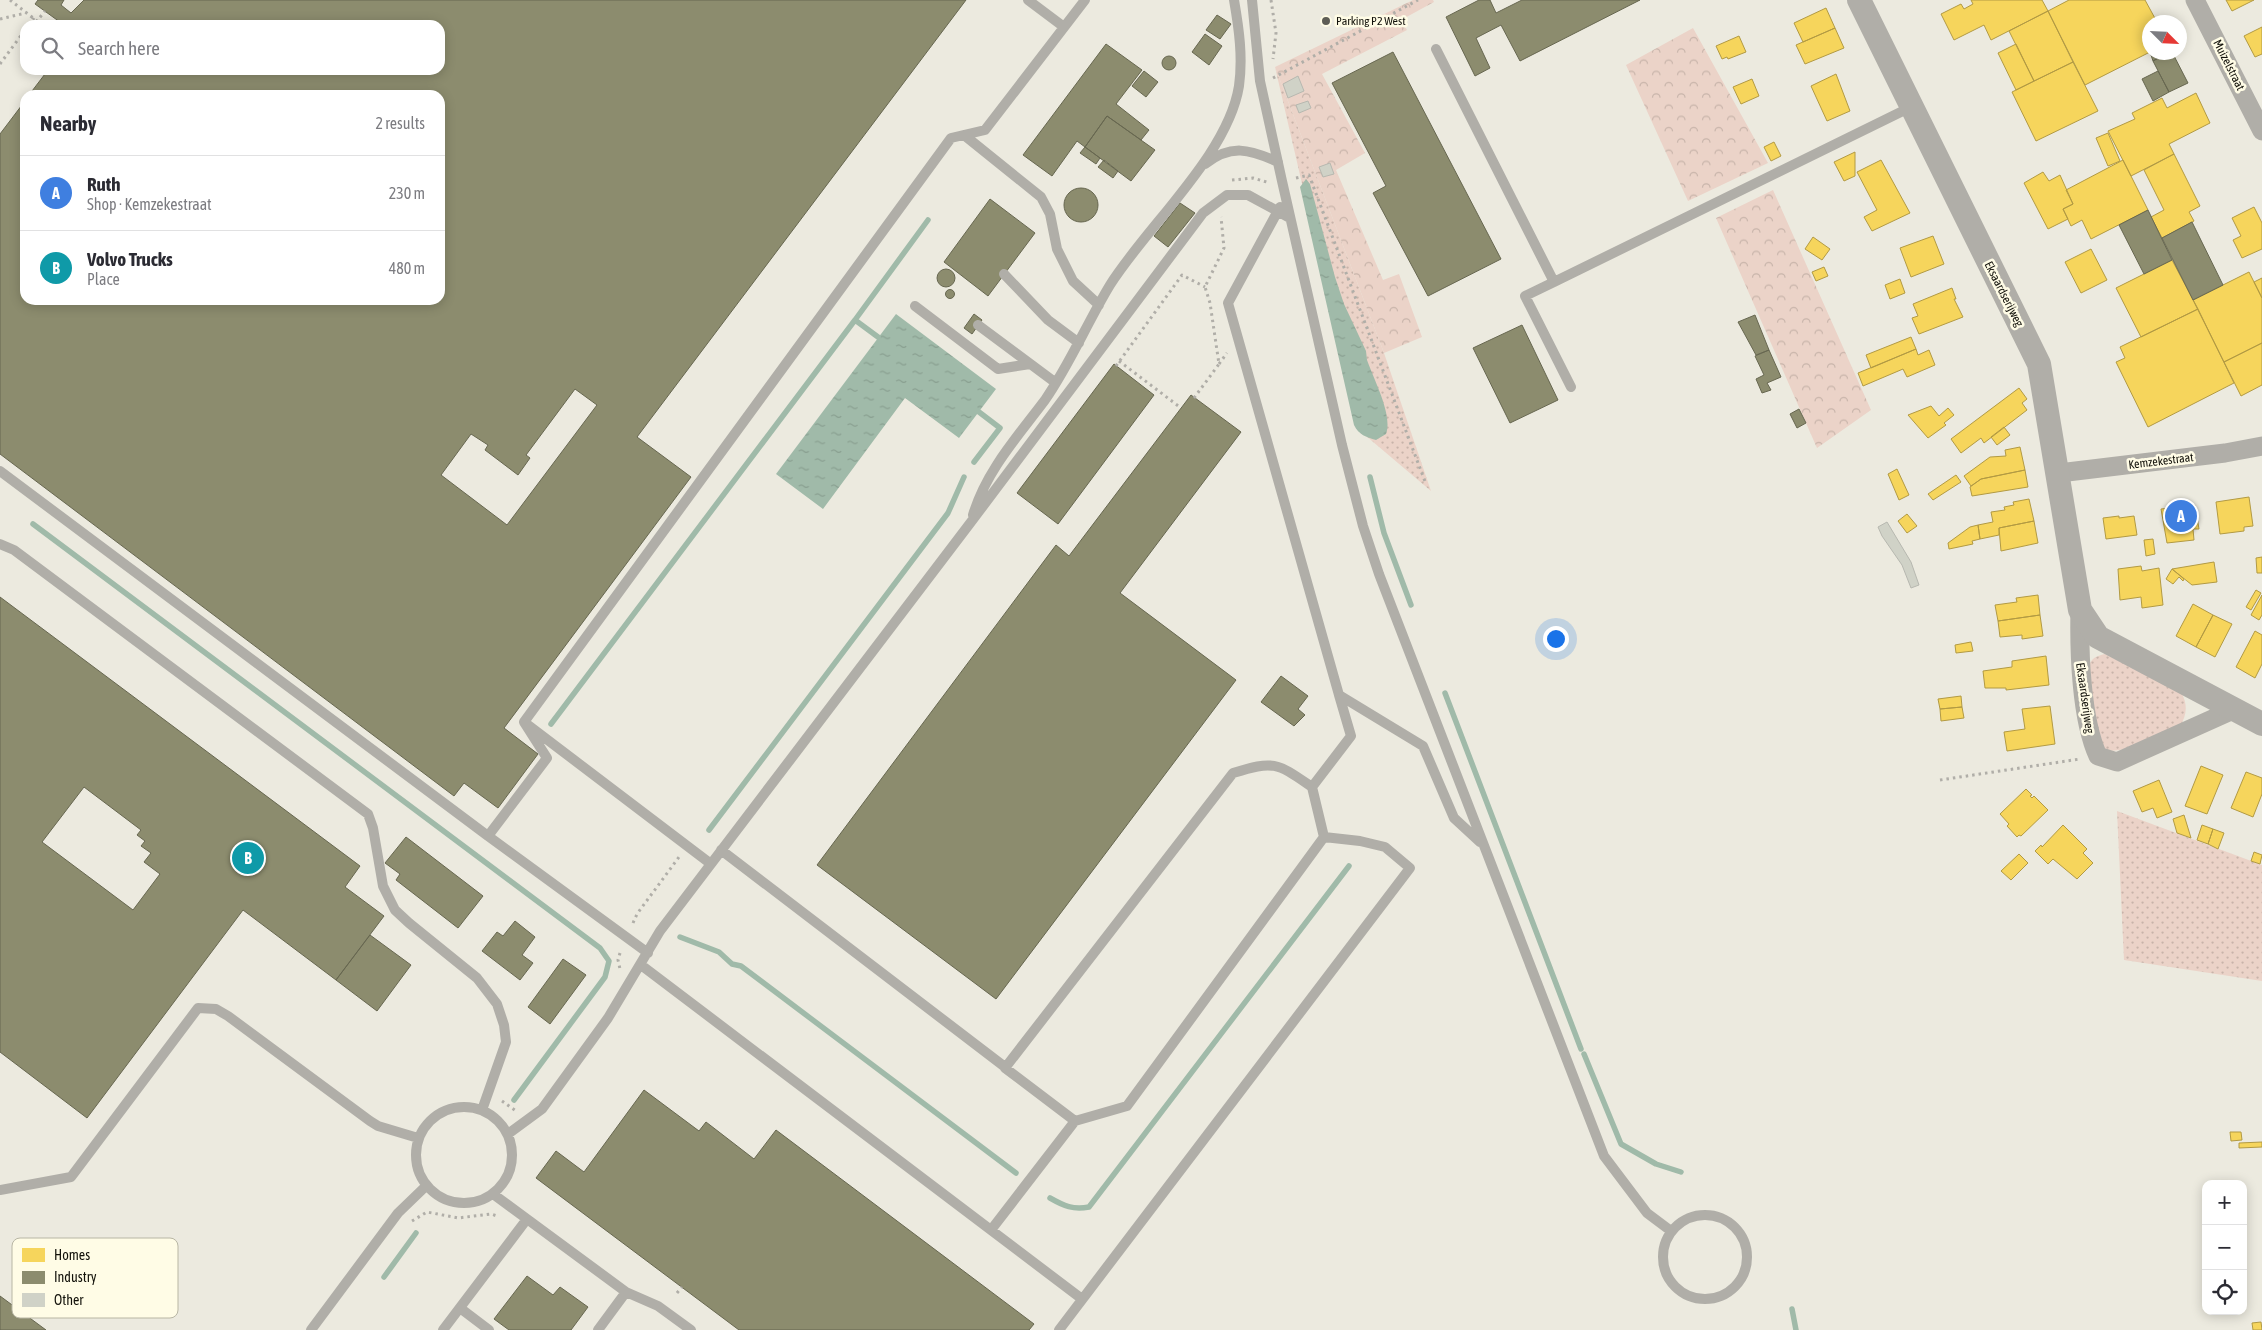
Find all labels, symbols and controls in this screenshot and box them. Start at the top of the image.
place label: Parking P2 West [1336,14,1406,28]
marker: Parking P2 West [1320,15,1332,27]
north arrow [2142,15,2187,60]
search box [20,20,445,75]
icon: search [38,34,66,62]
text: Search here [78,37,160,59]
street label: Muizelstraat [2210,37,2248,93]
text: Nearby [40,111,96,135]
text: 2 results [375,114,425,132]
text: Ruth [87,173,120,195]
text: A [52,184,60,202]
text: 230 m [389,184,425,202]
text: Shop · Kemzekestraat [87,195,212,213]
text: Volvo Trucks [87,248,173,270]
text: B [52,259,60,277]
text: 480 m [389,259,425,277]
street label: Eksaardserijweg [1982,259,2027,330]
text: Place [87,270,120,288]
street label: Kemzekestraat [2128,450,2195,472]
pin: A [2165,497,2197,535]
your location [1543,626,1569,652]
street label: Eksaardserijweg [2073,662,2097,735]
pin: B [232,839,264,877]
map controls [2202,1180,2247,1315]
button: + [2202,1180,2247,1225]
button: − [2202,1225,2247,1270]
legend [12,1238,178,1318]
text: Homes [54,1247,90,1263]
text: Industry [54,1269,97,1285]
button: locate [2202,1270,2247,1315]
text: Other [54,1292,84,1308]

